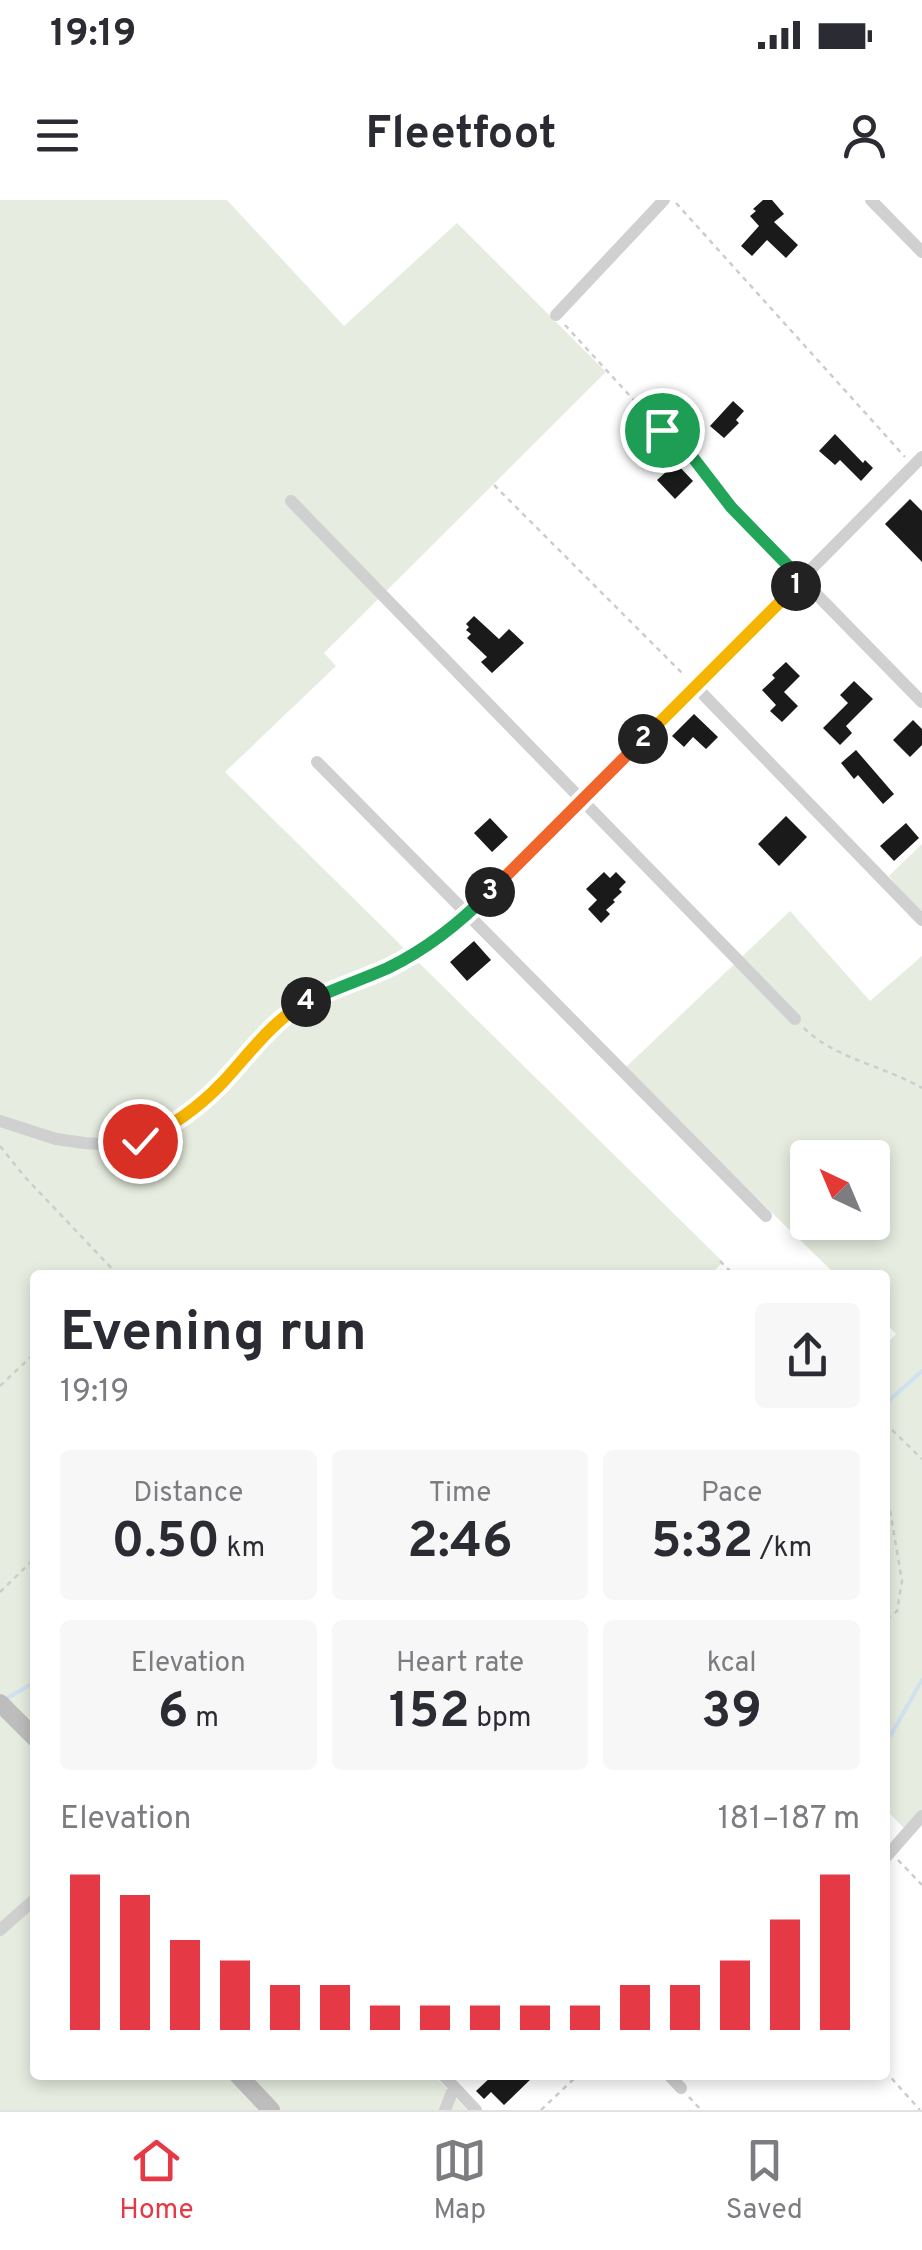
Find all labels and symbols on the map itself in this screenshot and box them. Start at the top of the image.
pin [620,388,705,473]
pin: 1 [771,561,821,611]
pin: 2 [618,714,668,764]
pin: 3 [465,867,515,917]
pin: 4 [281,977,331,1027]
pin [98,1099,183,1184]
north arrow [790,1140,890,1240]

